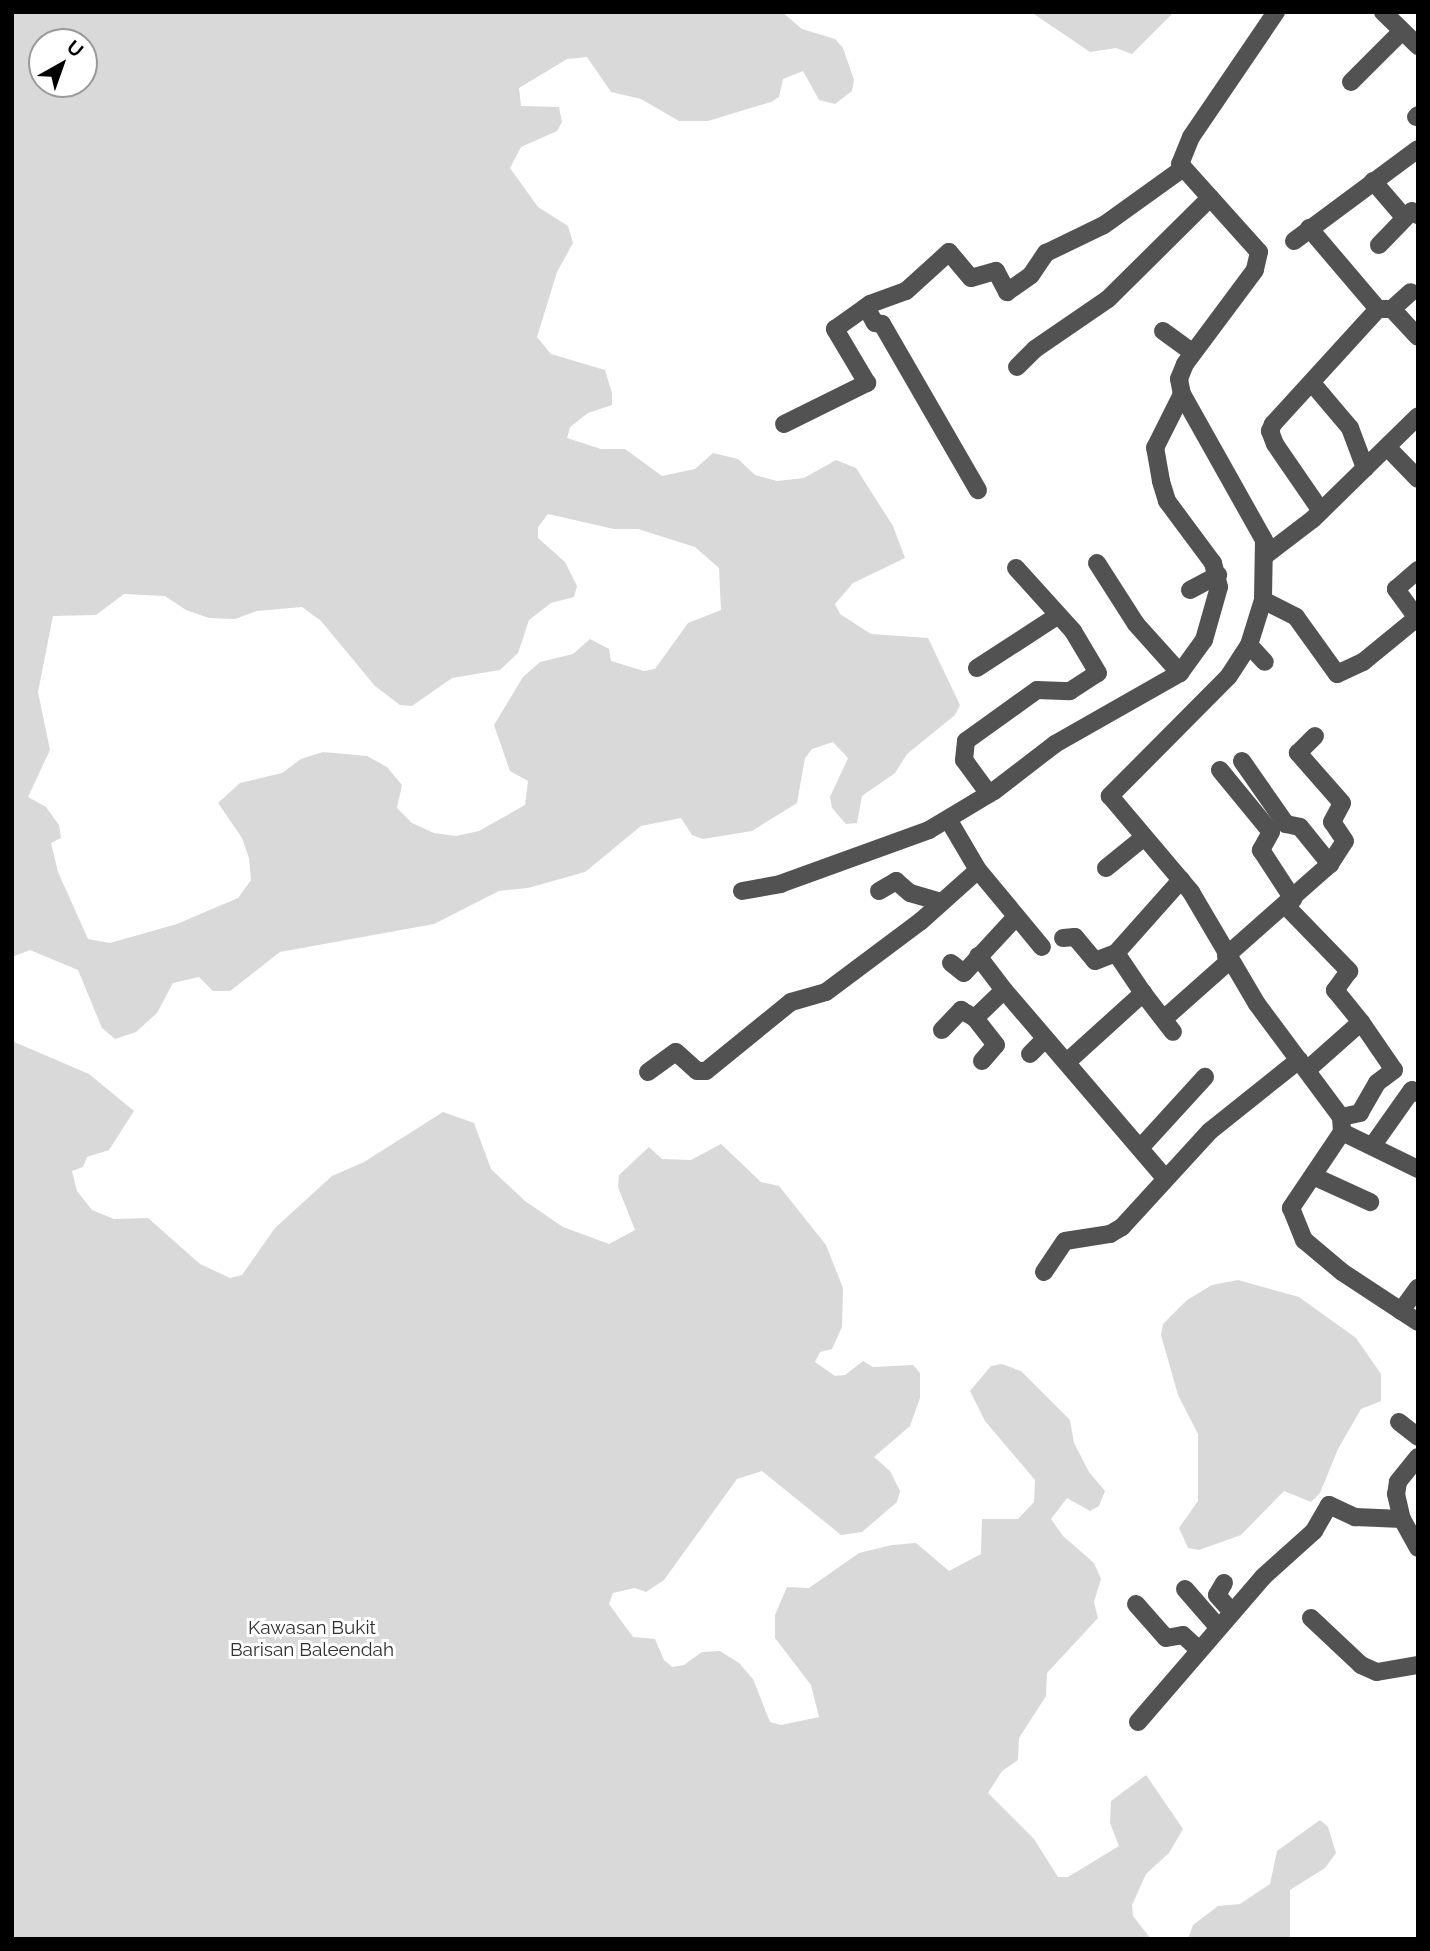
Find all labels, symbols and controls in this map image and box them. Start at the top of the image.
north arrow [28,28,98,98]
text: U [63,35,88,61]
park label: Kawasan Bukit Barisan Baleendah [230,1617,394,1661]

